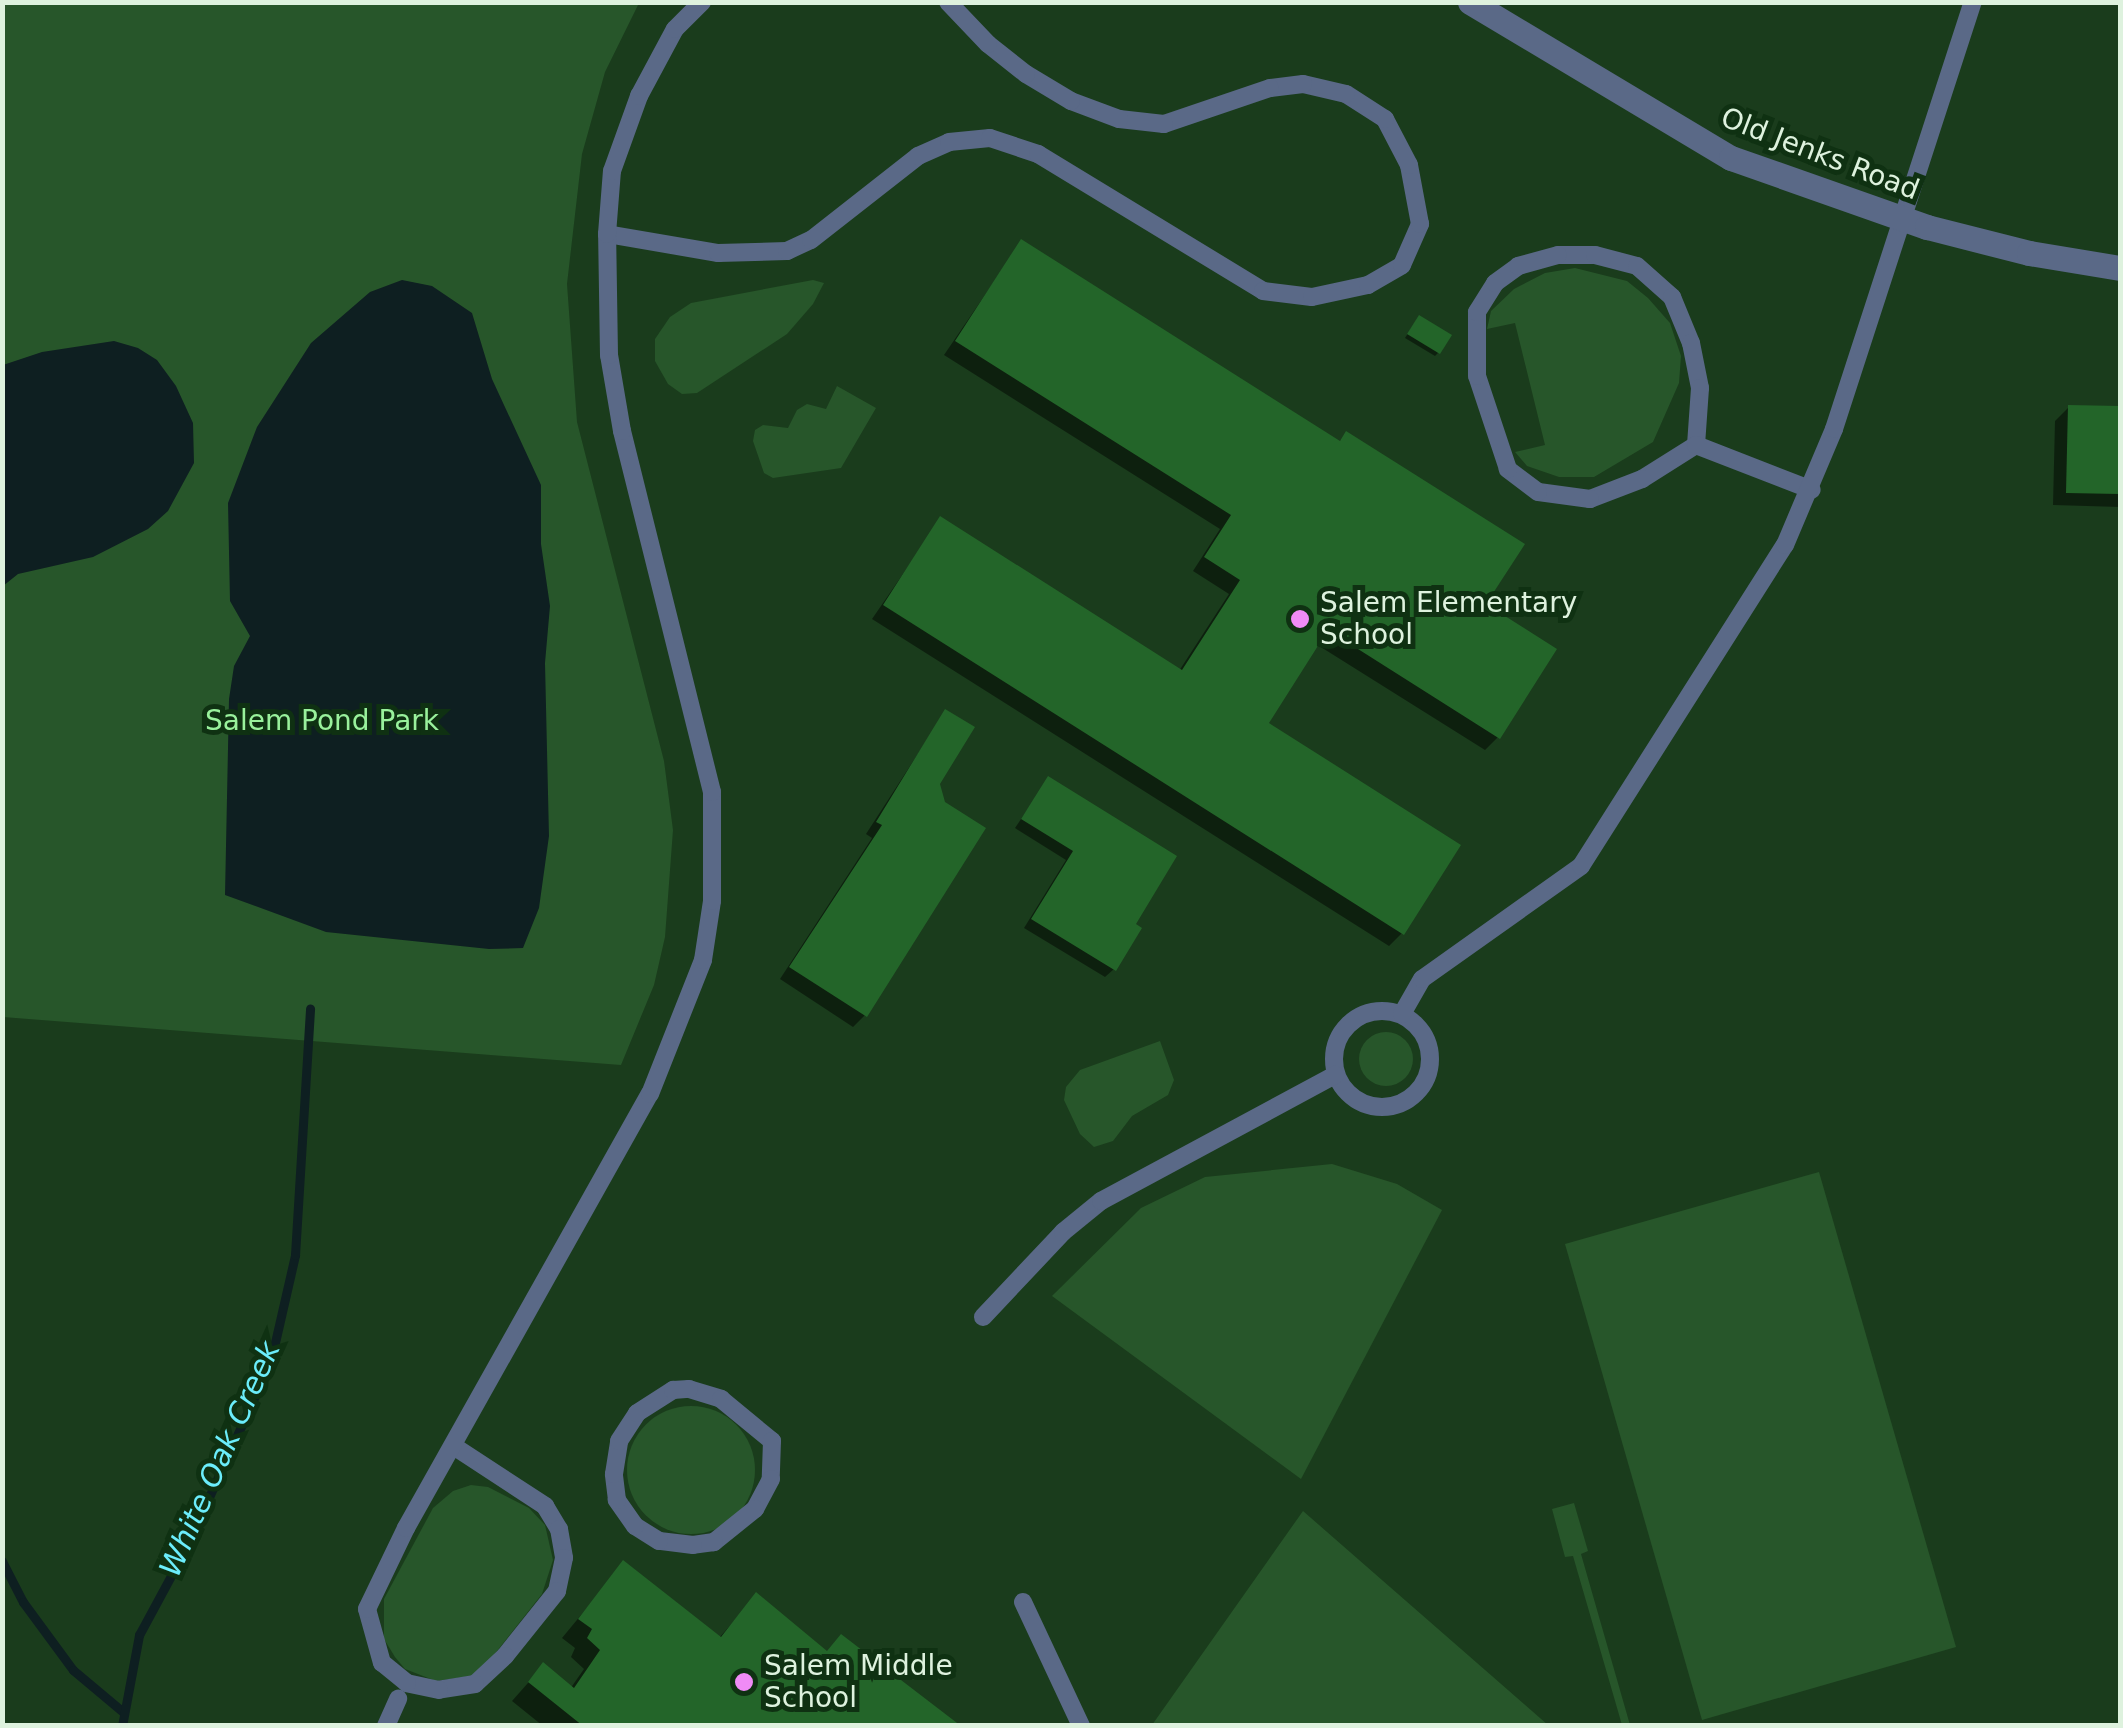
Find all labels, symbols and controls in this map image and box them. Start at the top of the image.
street label: Old Jenks Road [1716,101,1924,207]
place label: Salem Elementary School [1320,586,1577,652]
marker: Salem Elementary School [1289,608,1311,630]
park label: Salem Pond Park [205,704,439,738]
water label: White Oak Creek [152,1336,288,1582]
place label: Salem Middle School [764,1649,953,1715]
marker: Salem Middle School [733,1671,755,1693]

